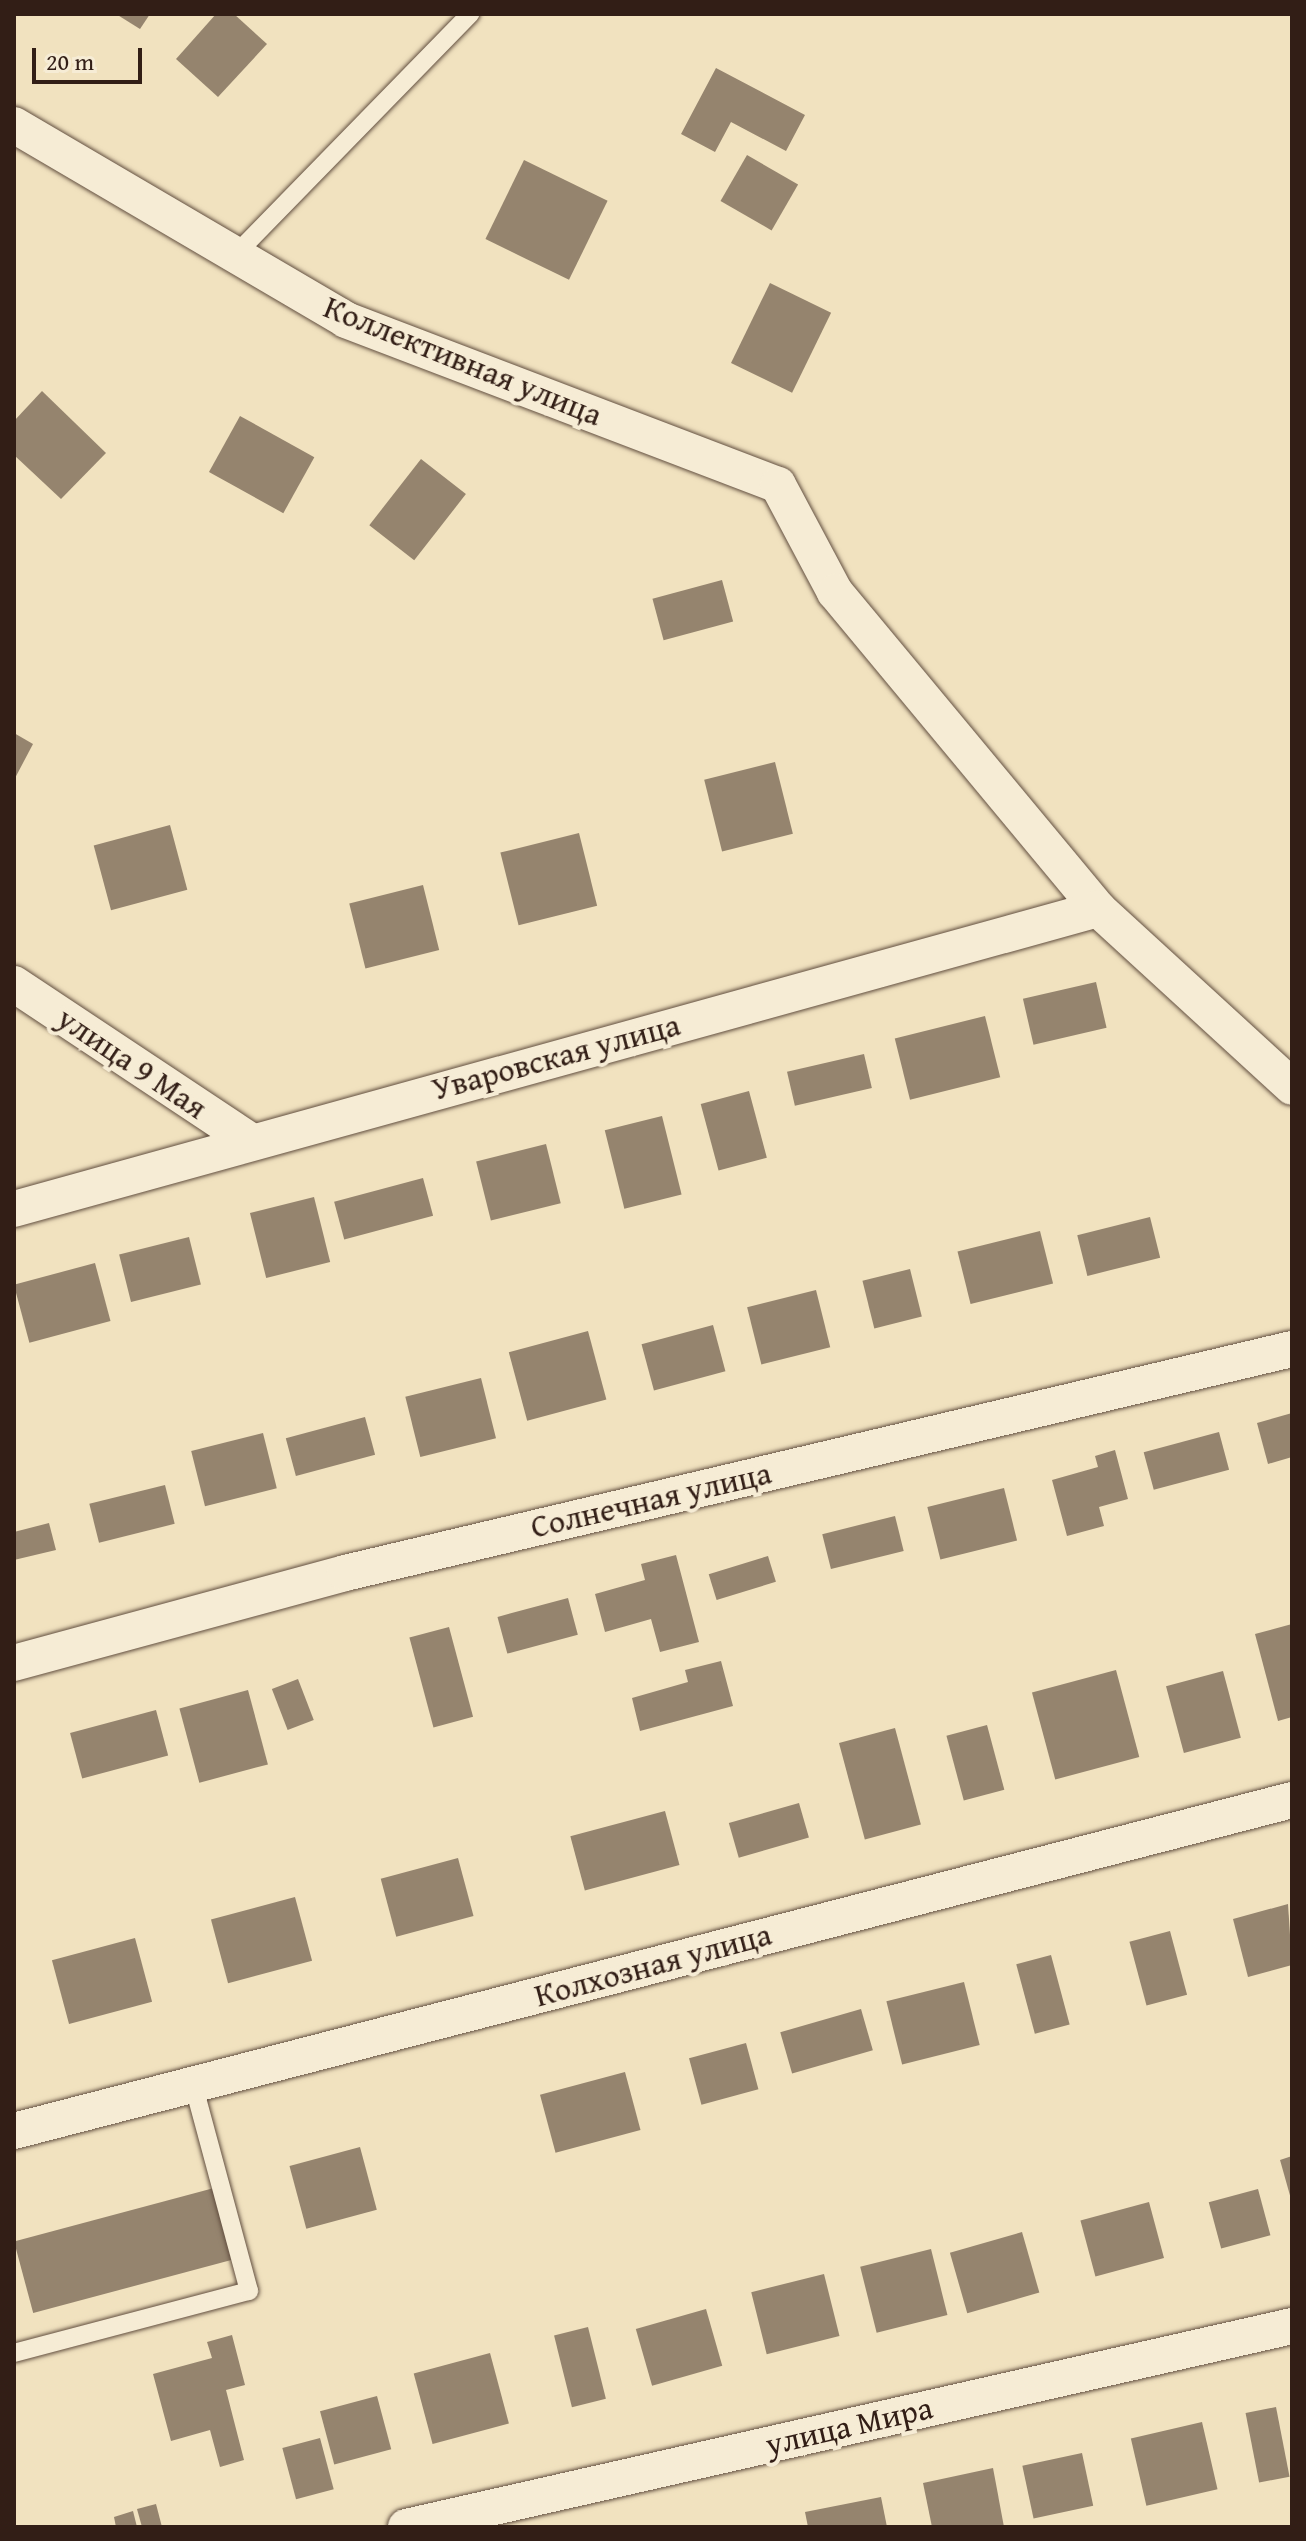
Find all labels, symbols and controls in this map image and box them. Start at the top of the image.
scale bar [36,32,146,82]
text: 20 m [46,44,94,79]
street label: Коллективная улица [318,288,608,434]
street label: улица 9 Мая [50,999,214,1127]
street label: Уваровская улица [428,1005,684,1109]
street label: Солнечная улица [527,1454,775,1546]
street label: Колхозная улица [530,1915,776,2015]
street label: улица Мира [762,2388,936,2464]

